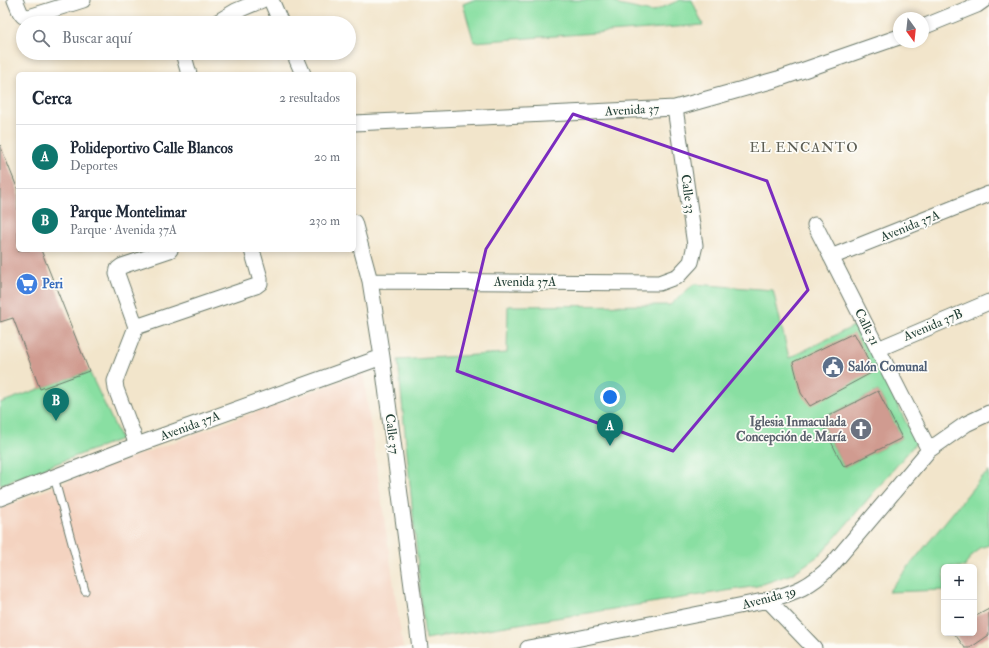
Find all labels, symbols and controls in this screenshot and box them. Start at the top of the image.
north arrow [893,12,929,48]
search box [16,16,356,60]
icon: search [30,27,52,49]
text: Buscar aquí [62,29,131,48]
text: Cerca [32,88,72,109]
text: 2 resultados [279,90,340,106]
street label: Avenida 37 [603,101,660,119]
text: Polideportivo Calle Blancos [70,139,233,158]
district label: EL ENCANTO [749,139,859,156]
text: A [41,149,49,165]
text: 20 m [314,149,340,165]
text: Deportes [70,158,118,174]
street label: Calle 33 [677,173,699,215]
text: Parque Montelimar [70,203,187,222]
street label: Avenida 37A [877,207,943,246]
text: B [41,213,49,229]
text: 230 m [309,213,340,229]
text: Parque · Avenida 37A [70,222,177,238]
supermarket icon: Peri [14,271,40,297]
street label: Avenida 37A [493,274,557,290]
place label: Peri [42,276,64,292]
street label: Avenida 37B [900,305,965,345]
street label: Calle 31 [851,306,883,348]
public building icon: Salón Comunal [820,354,846,380]
place label: Salón Comunal [848,359,928,375]
your location [600,387,620,407]
pin: B [43,388,69,421]
street label: Avenida 37A [157,408,223,445]
street label: Calle 37 [382,413,402,455]
pin: A [597,413,623,446]
place label: Iglesia Inmaculada Concepción de María [736,414,847,446]
church icon: Iglesia Inmaculada Concepción de María [848,416,874,442]
map controls [941,564,977,636]
button: + [941,564,977,600]
street label: Avenida 39 [739,583,798,613]
button: − [941,600,977,636]

